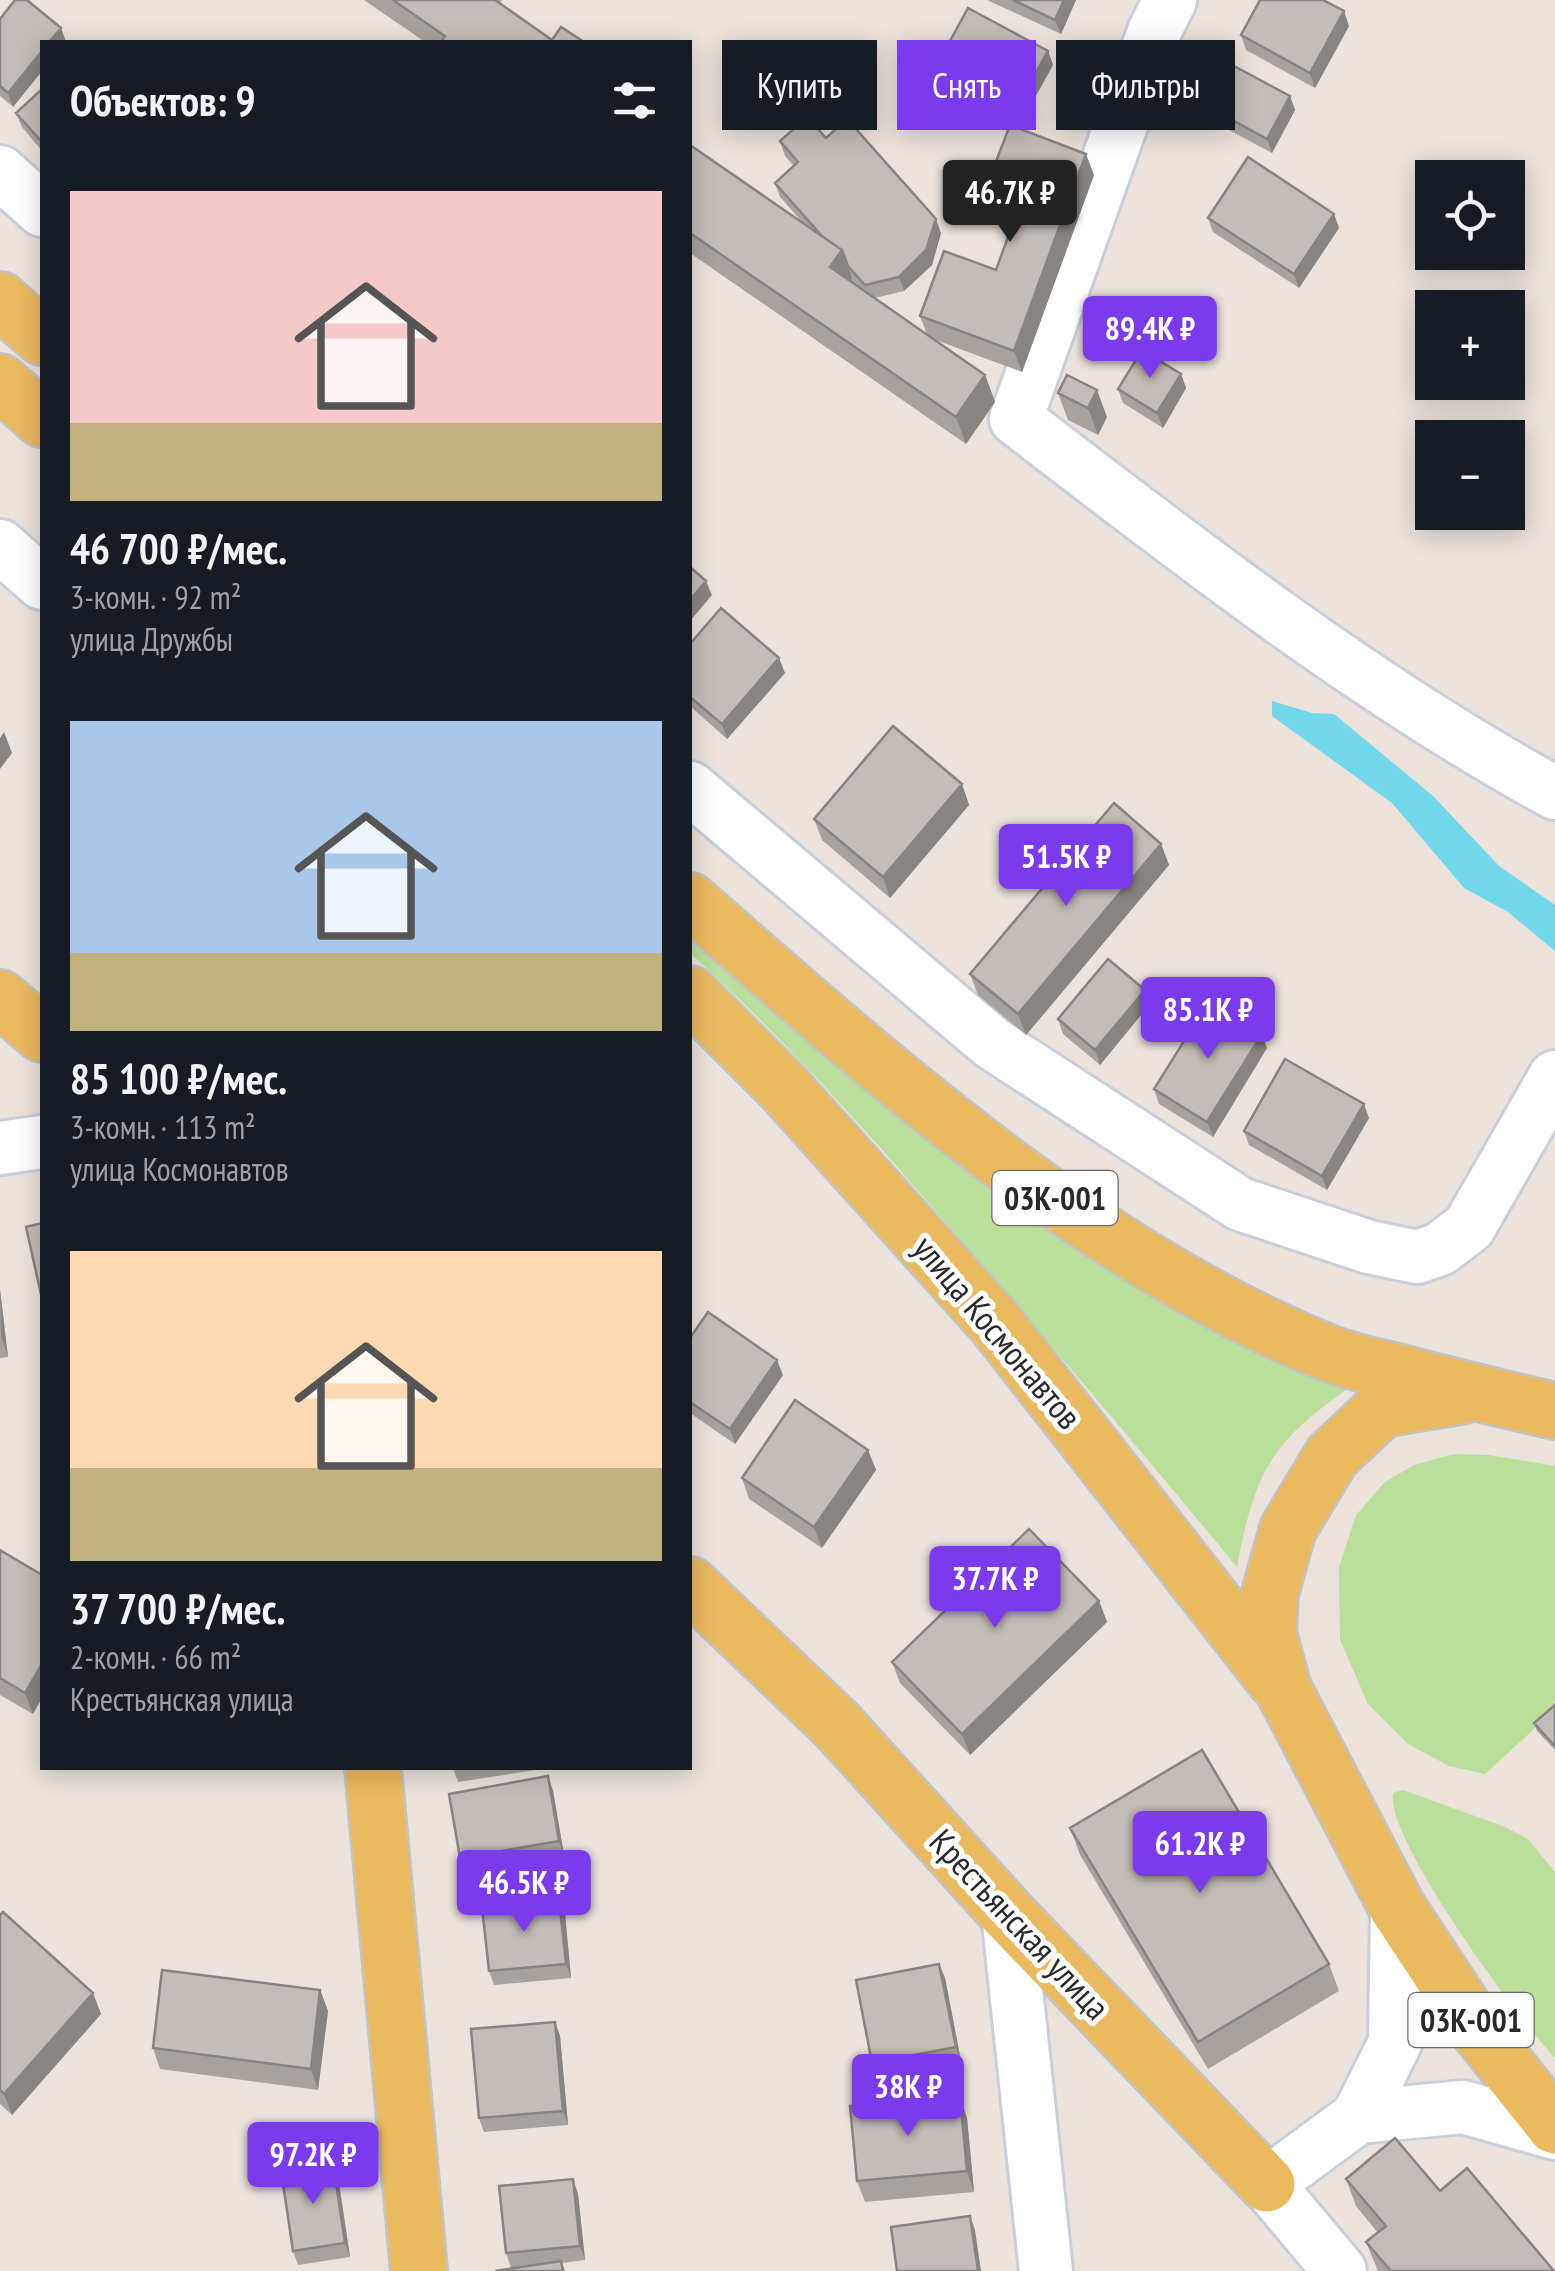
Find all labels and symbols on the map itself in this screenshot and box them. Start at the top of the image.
pin: 46.7K ₽ [918,160,1102,245]
pin: 89.4K ₽ [1058,296,1242,381]
pin: 51.5K ₽ [974,824,1158,909]
pin: 85.1K ₽ [1116,977,1300,1062]
road number: 03К-001 [992,1171,1118,1225]
street label: улица Космонавтов [904,1226,1092,1438]
pin: 37.7K ₽ [903,1546,1087,1631]
pin: 61.2K ₽ [1108,1811,1292,1896]
street label: Крестьянская улица [920,1819,1120,2029]
pin: 46.5K ₽ [432,1850,616,1935]
road number: 03К-001 [1408,1993,1534,2047]
pin: 38K ₽ [838,2054,978,2139]
pin: 97.2K ₽ [221,2122,405,2207]

